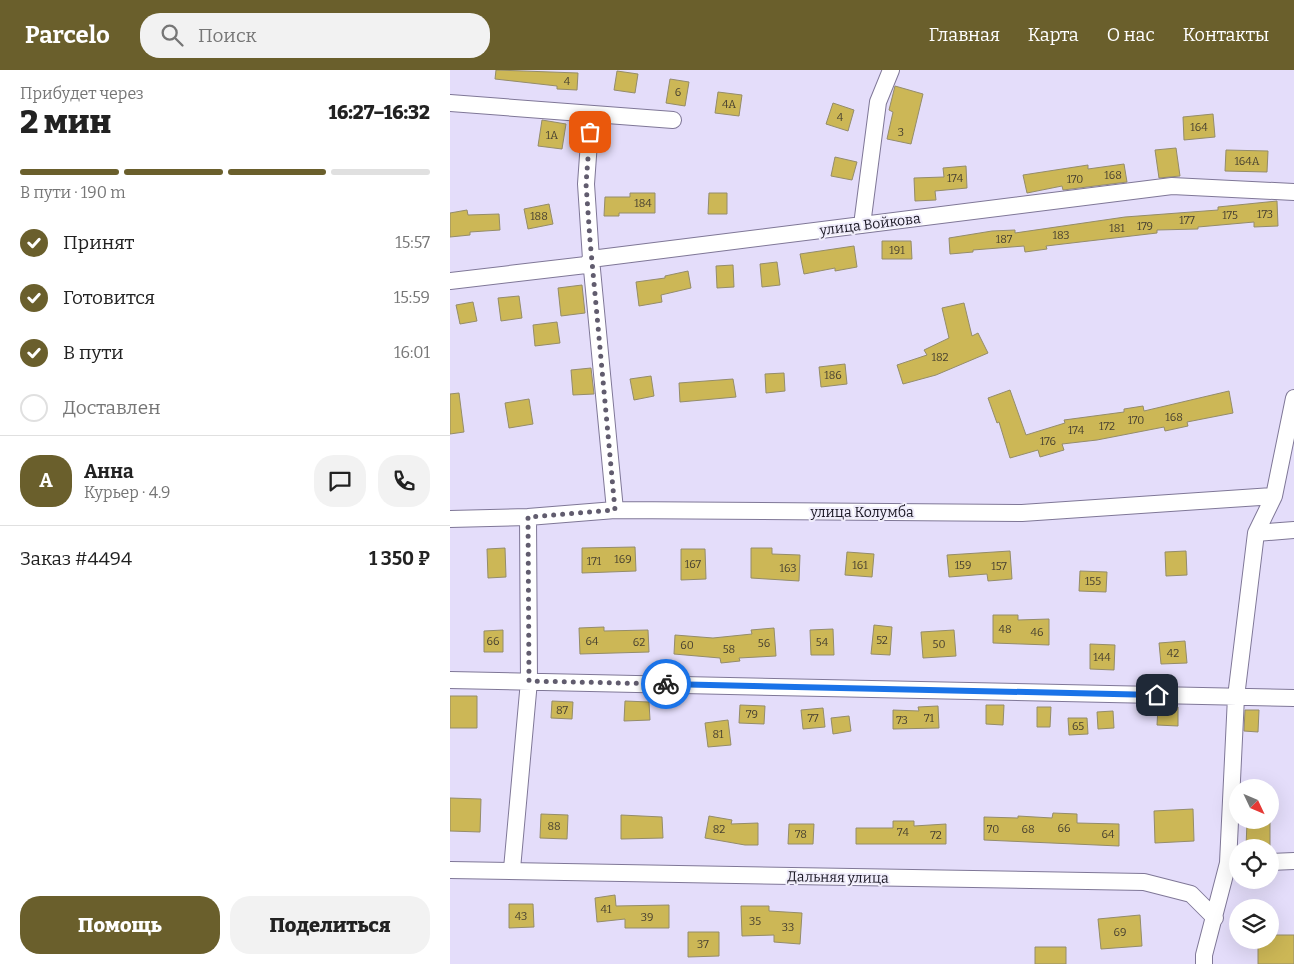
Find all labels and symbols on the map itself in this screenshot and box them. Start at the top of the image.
house number: 4 [564,75,571,88]
house number: 6 [675,86,681,99]
house number: 4А [722,98,736,111]
pin [569,111,611,153]
house number: 4 [837,111,844,124]
house number: 164 [1190,121,1208,134]
house number: 3 [898,126,904,139]
house number: 1А [546,129,558,142]
house number: 164А [1234,155,1260,168]
house number: 168 [1104,169,1122,182]
house number: 174 [947,172,964,185]
house number: 170 [1067,173,1083,186]
house number: 184 [634,197,652,210]
house number: 173 [1257,208,1273,221]
house number: 175 [1222,209,1238,222]
house number: 188 [530,210,548,223]
street label: улица Войкова [818,210,922,239]
house number: 177 [1179,214,1195,227]
house number: 179 [1137,220,1153,233]
house number: 181 [1109,222,1125,235]
house number: 183 [1052,229,1070,242]
house number: 187 [996,233,1013,246]
house number: 191 [889,244,905,257]
house number: 182 [931,351,949,364]
house number: 186 [824,369,842,382]
house number: 168 [1165,411,1183,424]
house number: 170 [1128,414,1144,427]
house number: 172 [1099,420,1115,433]
house number: 174 [1068,424,1085,437]
house number: 176 [1040,435,1056,448]
street label: улица Колумба [809,504,914,521]
house number: 169 [614,553,632,566]
house number: 171 [587,555,602,568]
house number: 167 [685,558,702,571]
house number: 161 [852,559,868,572]
house number: 159 [955,559,971,572]
house number: 157 [991,560,1007,573]
house number: 163 [779,562,797,575]
house number: 155 [1085,575,1101,588]
house number: 48 [998,623,1012,636]
house number: 46 [1031,626,1043,639]
house number: 52 [876,634,888,647]
house number: 66 [487,635,499,648]
house number: 64 [586,635,599,648]
house number: 62 [633,636,645,649]
house number: 54 [816,636,829,649]
house number: 56 [758,637,770,650]
house number: 50 [933,638,945,651]
house number: 60 [680,639,694,652]
house number: 58 [723,643,735,656]
house number: 42 [1167,647,1179,660]
house number: 144 [1093,651,1111,664]
courier [641,659,691,709]
pin [1136,674,1178,716]
house number: 87 [556,704,569,717]
house number: 79 [746,708,758,721]
house number: 77 [807,712,819,725]
house number: 71 [924,712,935,725]
house number: 73 [896,714,908,727]
house number: 65 [1072,720,1084,733]
house number: 81 [712,728,724,741]
north arrow [1229,779,1279,829]
house number: 88 [547,820,561,833]
house number: 66 [1058,822,1070,835]
house number: 82 [713,823,725,836]
house number: 70 [987,823,999,836]
house number: 68 [1021,823,1035,836]
house number: 74 [897,826,909,839]
house number: 78 [795,828,807,841]
house number: 64 [1102,828,1115,841]
house number: 72 [930,829,942,842]
street label: Дальняя улица [787,868,889,887]
house number: 41 [601,903,612,916]
house number: 43 [515,910,527,923]
house number: 39 [641,911,653,924]
house number: 35 [749,915,761,928]
house number: 33 [782,921,794,934]
house number: 69 [1114,926,1126,939]
house number: 37 [697,938,709,951]

